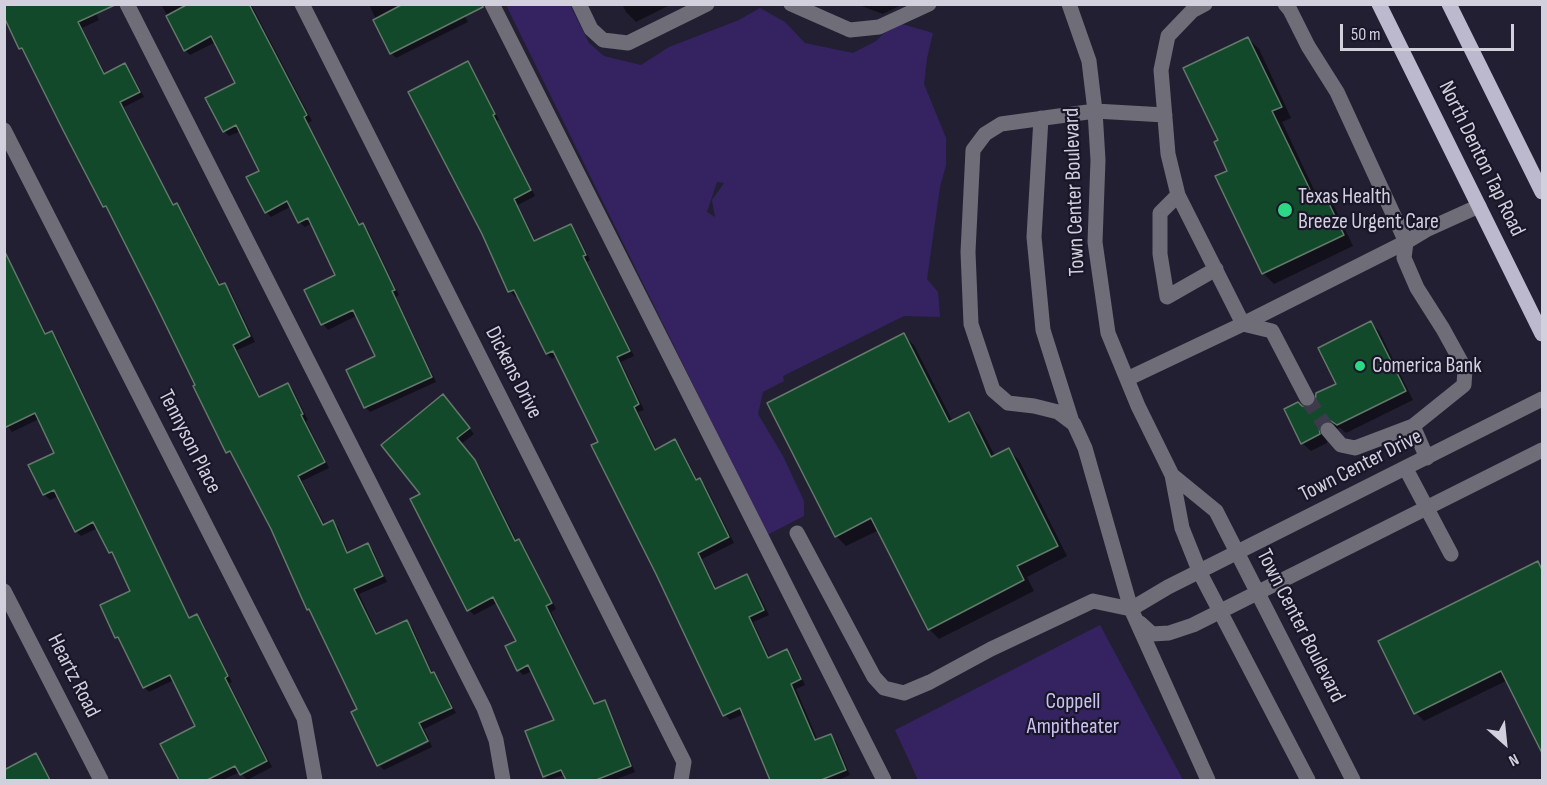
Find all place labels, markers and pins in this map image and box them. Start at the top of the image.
place label: Texas Health Breeze Urgent Care [1298,184,1439,236]
marker: Texas Health Breeze Urgent Care [1276,201,1294,219]
place label: Comerica Bank [1372,353,1482,379]
marker: Comerica Bank [1353,359,1367,373]

